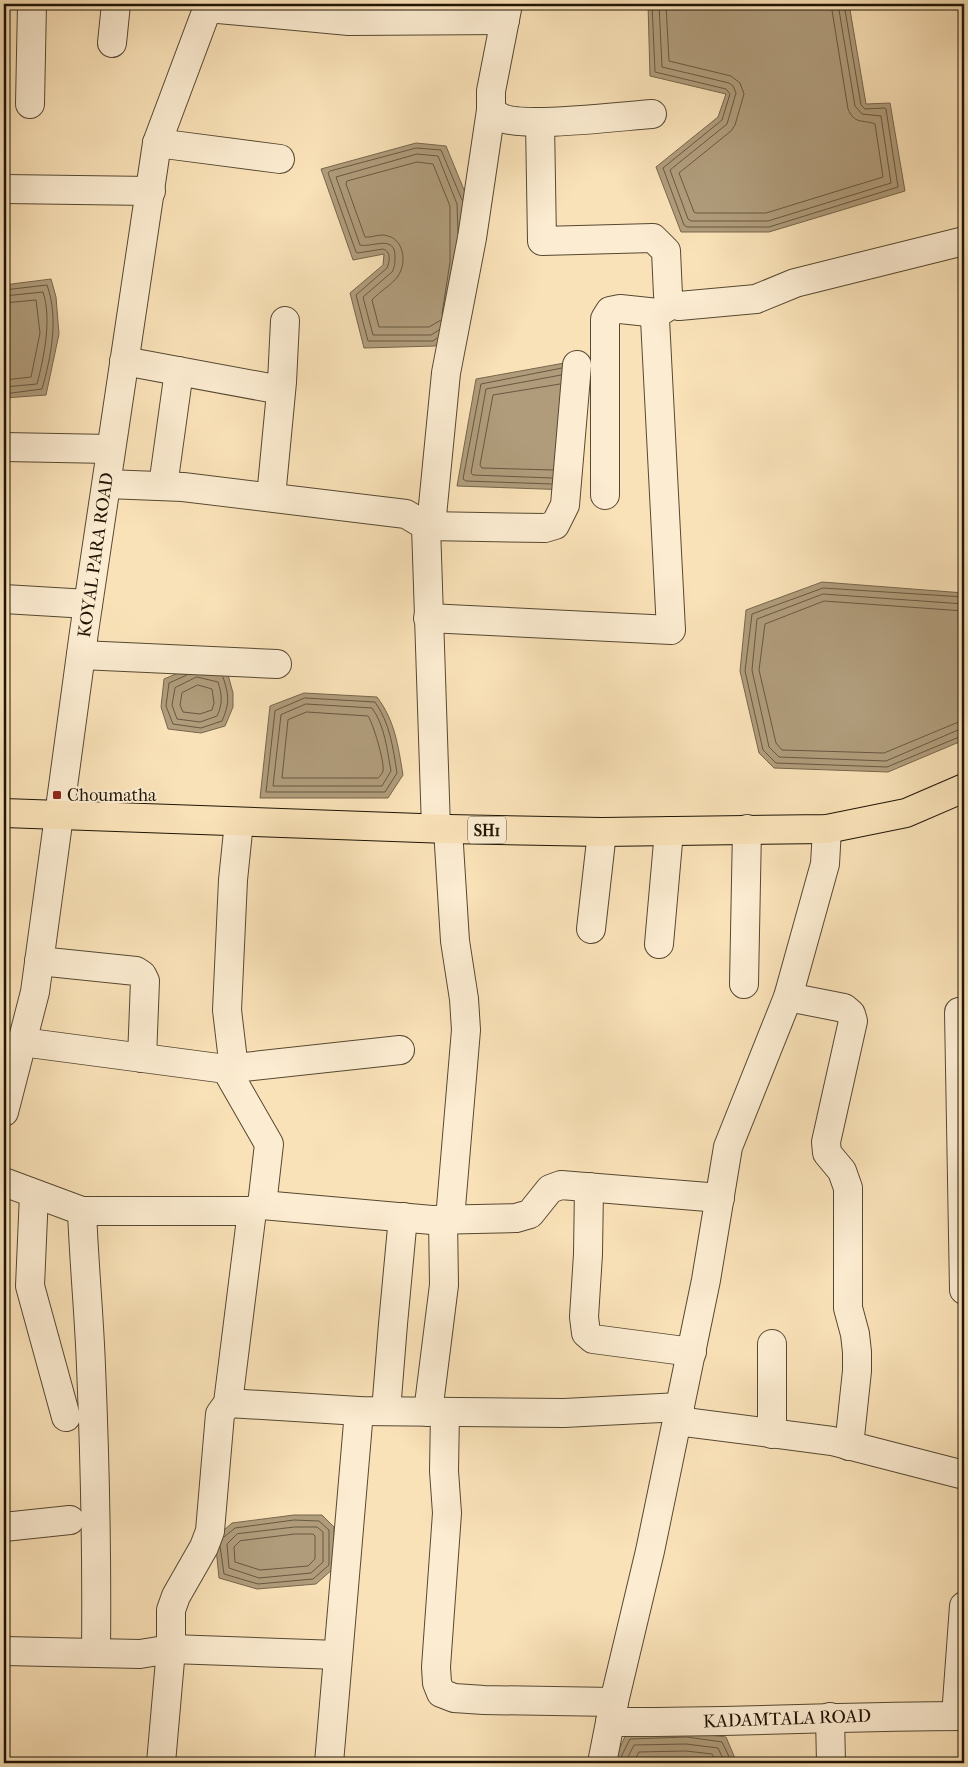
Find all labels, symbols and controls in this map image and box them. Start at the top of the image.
street label: KOYAL PARA ROAD [74,471,118,639]
place label: Choumatha [67,785,157,806]
marker: Choumatha [51,789,63,801]
road number: SH1 [468,816,506,844]
street label: KADAMTALA ROAD [703,1706,871,1732]

